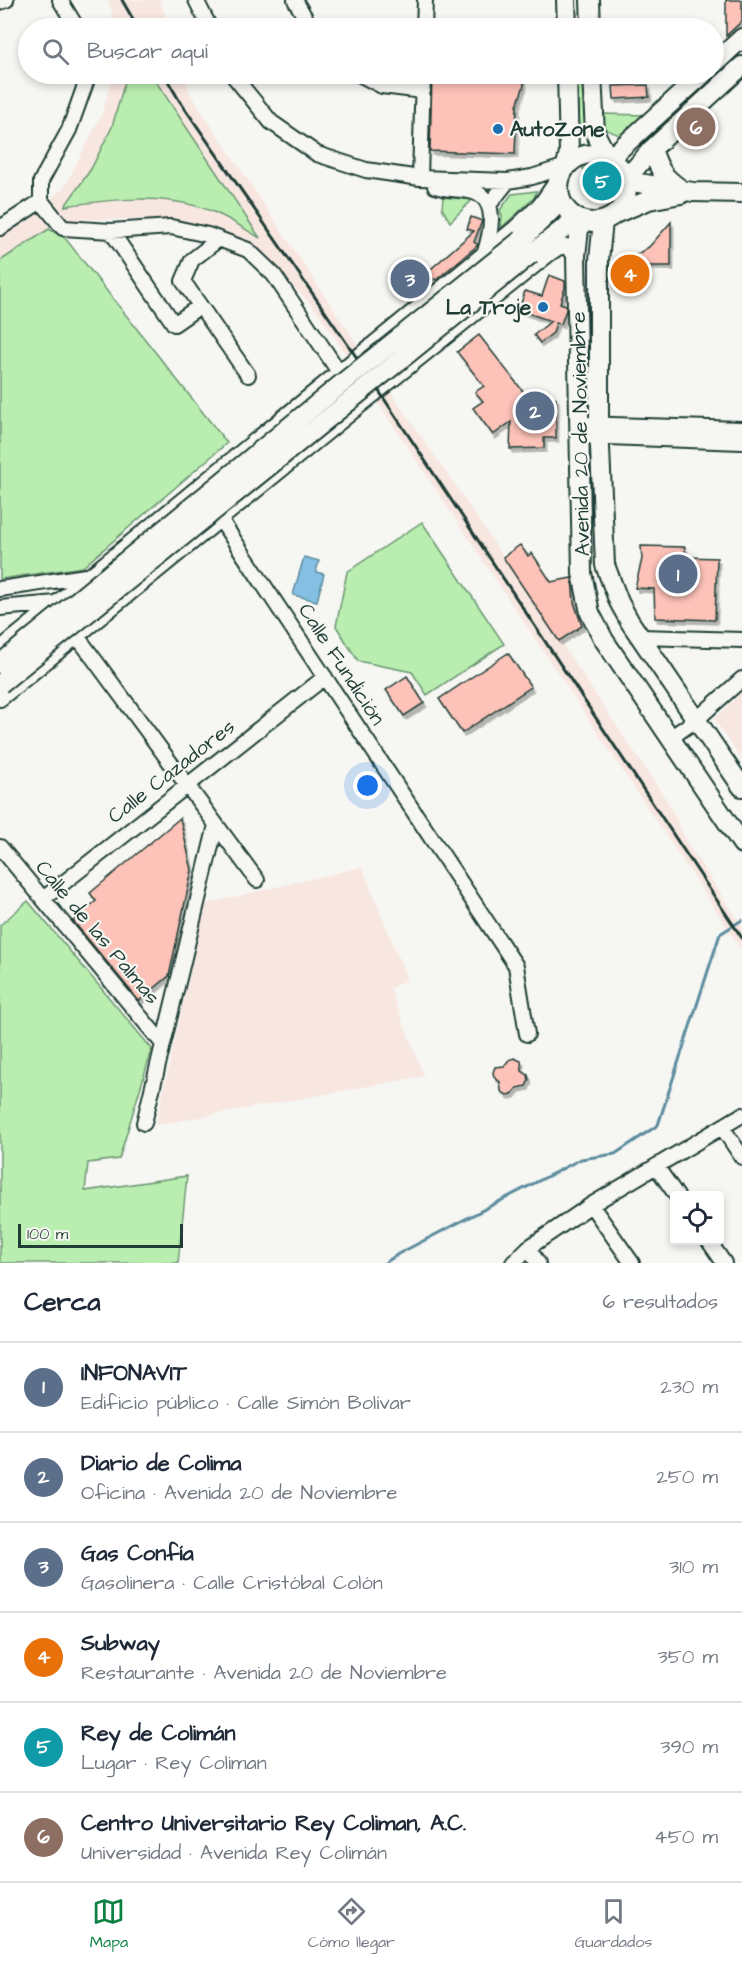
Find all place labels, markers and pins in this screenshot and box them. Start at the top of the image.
pin: 6 [676,104,716,150]
place label: AutoZone [510,115,605,144]
marker: AutoZone [491,122,505,136]
pin: 5 [582,158,622,204]
pin: 4 [610,252,650,296]
pin: 3 [390,256,430,302]
place label: La Troje [446,293,532,323]
marker: La Troje [536,300,550,314]
pin: 2 [516,388,554,434]
pin: 1 [658,552,698,596]

